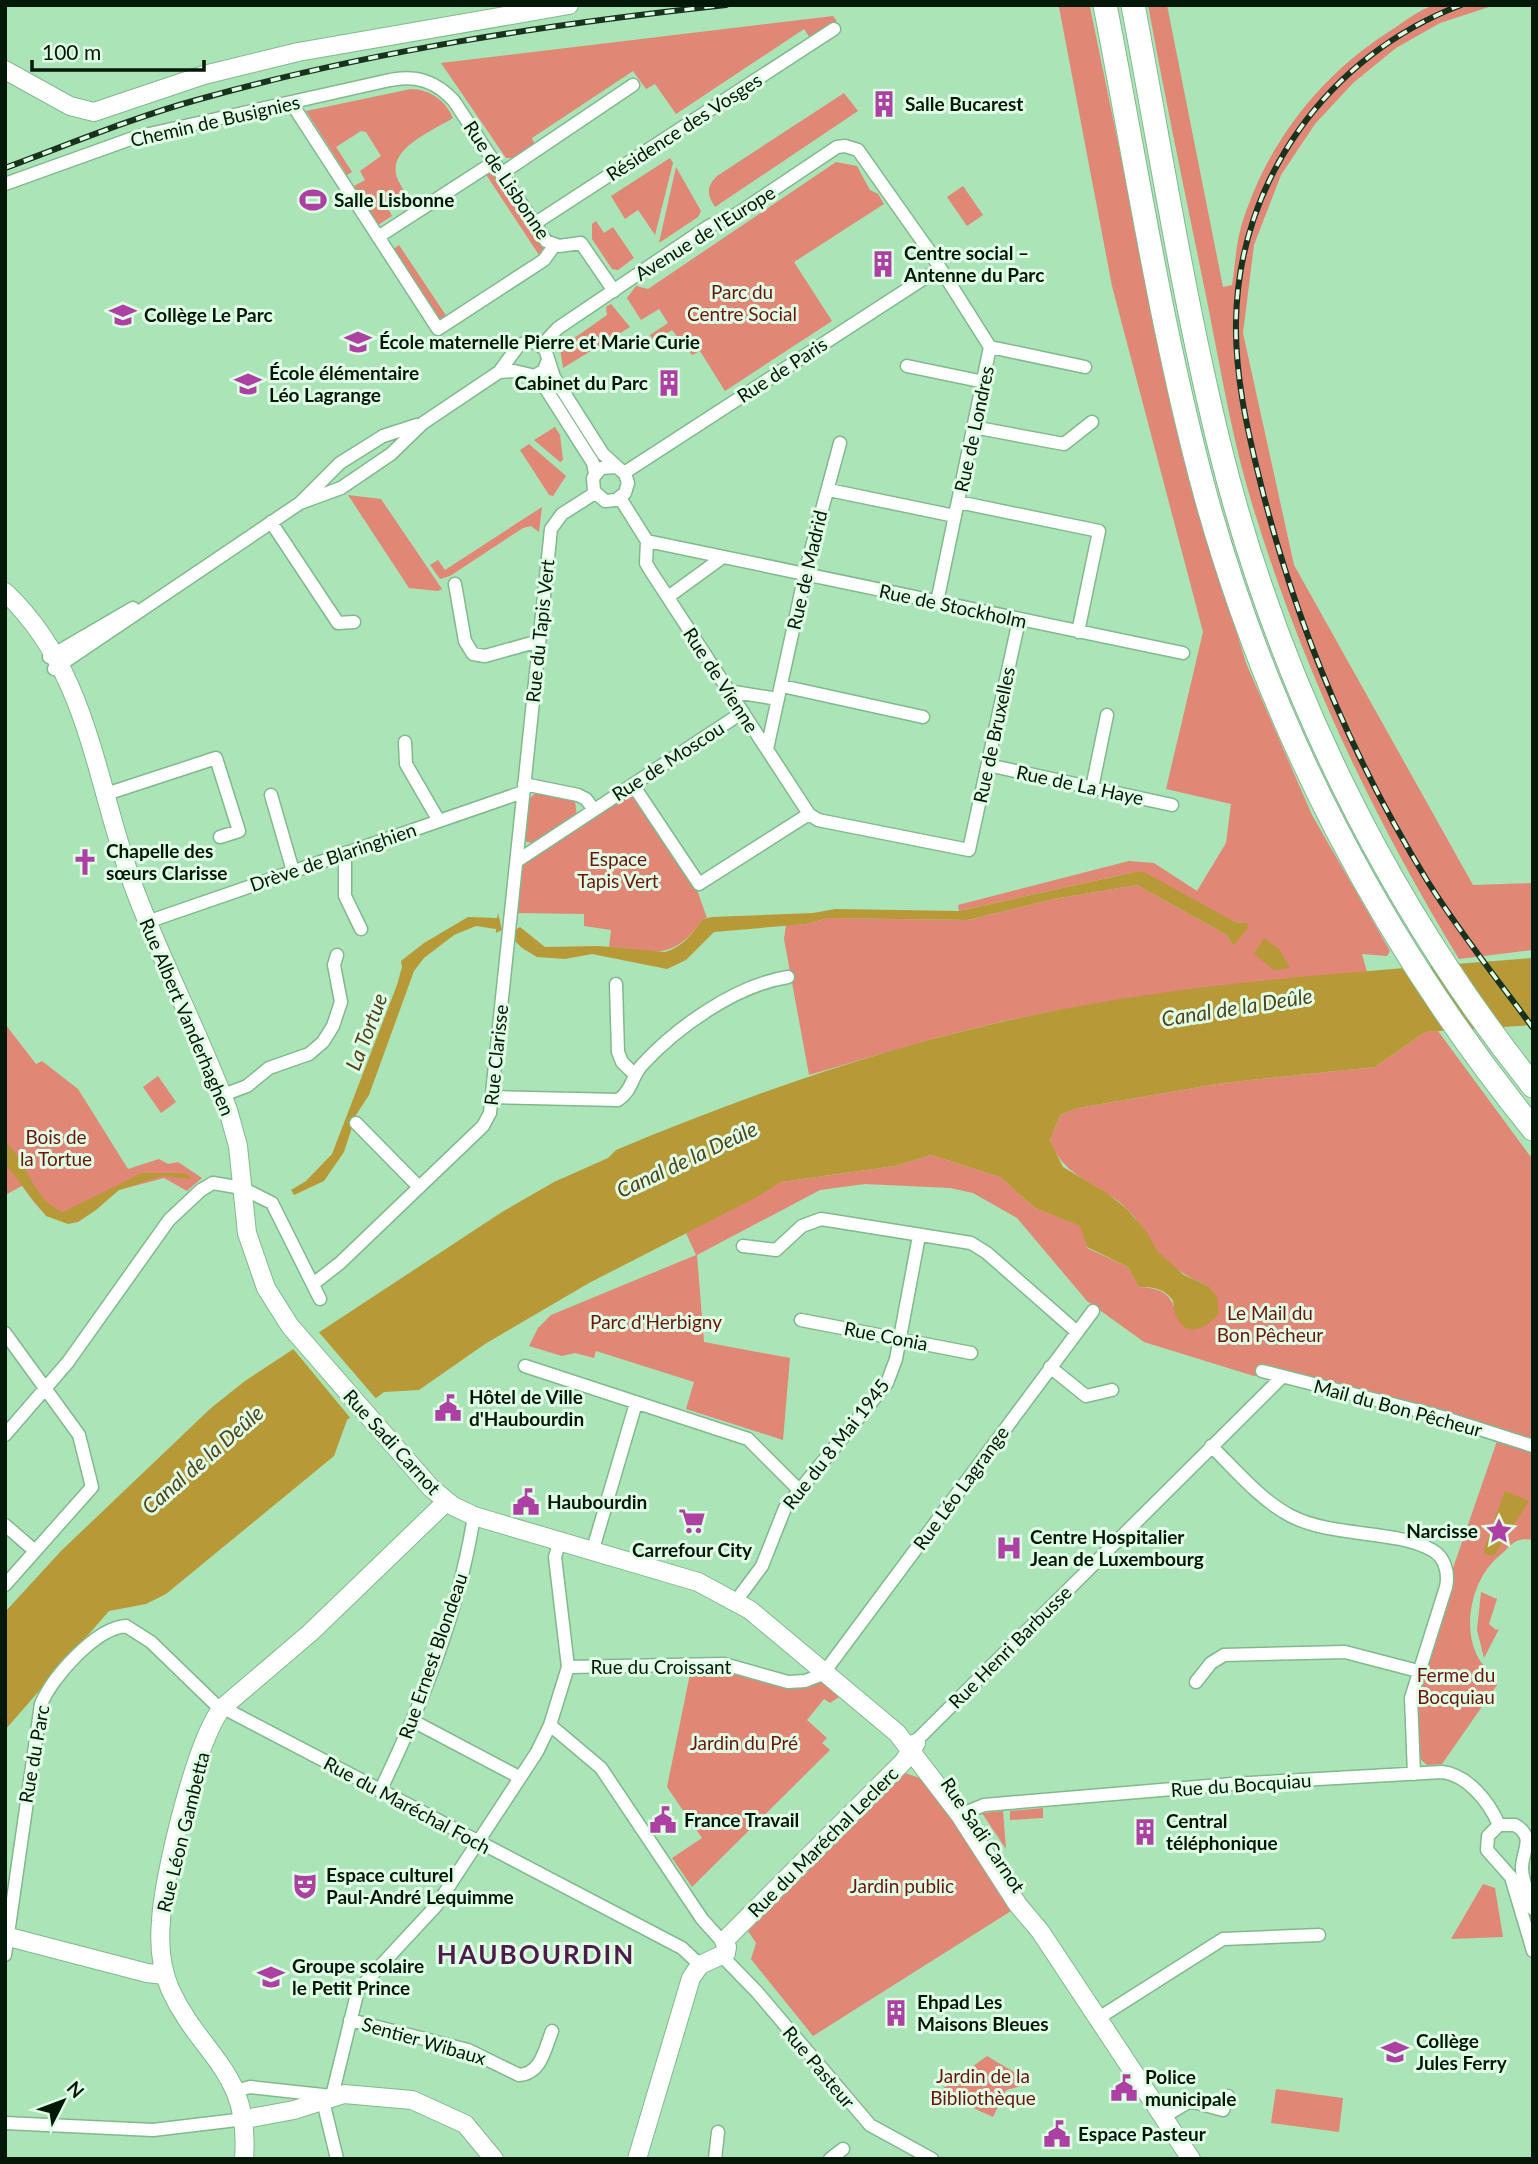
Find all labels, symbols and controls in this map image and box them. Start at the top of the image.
scale bar [32,28,203,72]
text: 100 m [42,39,101,64]
street label: Résidence des Vosges [602,68,766,185]
building icon: Salle Bucarest [869,89,899,119]
street label: Chemin de Busignies [128,90,302,151]
place label: Salle Bucarest [905,92,1023,115]
street label: Rue de Lisbonne [459,116,555,243]
street label: Avenue de l'Europe [630,180,779,285]
sports icon: Salle Lisbonne [298,185,328,215]
place label: Salle Lisbonne [334,188,454,211]
place label: Centre social – Antenne du Parc [903,241,1044,286]
building icon: Centre social – Antenne du Parc [868,249,898,279]
park label: Parc du Centre Social [687,280,797,325]
school or university icon: Collège Le Parc [108,300,138,330]
place label: Collège Le Parc [144,303,273,326]
school or university icon: École maternelle Pierre et Marie Curie [343,327,373,357]
place label: École maternelle Pierre et Marie Curie [379,330,700,353]
street label: Rue de Paris [732,332,831,407]
place label: École élémentaire Léo Lagrange [269,361,419,406]
street label: Rue de Londres [949,364,998,494]
building icon: Cabinet du Parc [654,368,684,398]
school or university icon: École élémentaire Léo Lagrange [233,369,263,399]
place label: Cabinet du Parc [515,371,648,394]
street label: Rue de Madrid [782,508,831,632]
street label: Rue du Tapis Vert [521,558,558,704]
street label: Rue de Stockholm [877,579,1029,632]
street label: Rue de Vienne [679,623,764,737]
street label: Rue de Bruxelles [968,665,1019,805]
street label: Rue de Moscou [607,716,728,805]
street label: Rue de La Haye [1014,760,1146,809]
street label: Drève de Blaringhien [247,817,419,896]
place label: Chapelle des sœurs Clarisse [106,839,227,884]
church icon: Chapelle des sœurs Clarisse [70,847,100,877]
park label: Espace Tapis Vert [577,847,659,892]
street label: Rue Albert Vanderhaghen [135,915,240,1119]
water label: Canal de la Deûle [1160,982,1314,1031]
water label: La Tortue [339,989,392,1074]
street label: Rue Clarisse [479,1003,512,1107]
water label: Canal de la Deûle [612,1115,761,1202]
park label: Bois de la Tortue [20,1125,92,1170]
park label: Le Mail du Bon Pêcheur [1217,1301,1323,1346]
park label: Parc d'Herbigny [590,1310,722,1333]
street label: Rue Conia [842,1316,930,1355]
street label: Rue du 8 Mai 1945 [778,1374,894,1514]
street label: Mail du Bon Pêcheur [1311,1374,1485,1441]
street label: Rue Sadi Carnot [339,1384,446,1499]
place label: Hôtel de Ville d'Haubourdin [469,1385,584,1430]
public building icon: Hôtel de Ville d'Haubourdin [433,1393,463,1423]
water label: Canal de la Deûle [136,1399,268,1518]
street label: Rue Léo Lagrange [908,1421,1013,1554]
public building icon: Haubourdin [511,1487,541,1517]
place label: Haubourdin [547,1490,647,1513]
supermarket icon: Carrefour City [677,1506,707,1536]
place icon: Narcisse [1484,1516,1514,1546]
place label: Narcisse [1406,1519,1478,1542]
place label: Centre Hospitalier Jean de Luxembourg [1030,1525,1204,1570]
hospital icon: Centre Hospitalier Jean de Luxembourg [994,1533,1024,1563]
place label: Carrefour City [632,1538,753,1561]
street label: Rue Ernest Blondeau [393,1570,472,1742]
street label: Rue Henri Barbusse [943,1580,1076,1713]
street label: Rue du Croissant [591,1655,732,1678]
park label: Ferme du Bocquiau [1417,1663,1495,1708]
street label: Rue du Parc [14,1703,53,1805]
park label: Jardin du Pré [690,1731,798,1754]
street label: Rue Léon Gambetta [151,1749,214,1914]
street label: Rue du Maréchal Foch [320,1751,494,1858]
street label: Rue du Maréchal Leclerc [743,1762,903,1922]
street label: Rue du Bocquiau [1170,1768,1312,1801]
street label: Rue Sadi Carnot [936,1773,1030,1897]
public building icon: France Travail [648,1805,678,1835]
place label: France Travail [684,1808,799,1831]
place label: Central téléphonique [1166,1809,1278,1854]
building icon: Central téléphonique [1130,1817,1160,1847]
place label: Espace culturel Paul-André Lequimme [326,1863,514,1908]
theatre icon: Espace culturel Paul-André Lequimme [290,1871,320,1901]
park label: Jardin public [850,1874,954,1897]
district label: HAUBOURDIN [437,1938,635,1970]
place label: Groupe scolaire le Petit Prince [292,1954,424,1999]
school or university icon: Groupe scolaire le Petit Prince [256,1962,286,1992]
place label: Ehpad Les Maisons Bleues [917,1990,1049,2035]
building icon: Ehpad Les Maisons Bleues [881,1998,911,2028]
street label: Sentier Wibaux [359,2012,489,2069]
street label: Rue Pasteur [778,2021,860,2112]
place label: Collège Jules Ferry [1416,2029,1508,2074]
school or university icon: Collège Jules Ferry [1380,2037,1410,2067]
park label: Jardin de la Bibliothèque [930,2064,1036,2109]
place label: Police municipale [1145,2065,1236,2110]
north arrow [28,2066,98,2136]
public building icon: Police municipale [1109,2073,1139,2103]
text: N [63,2076,89,2102]
public building icon: Espace Pasteur [1042,2119,1072,2149]
place label: Espace Pasteur [1078,2122,1207,2145]

